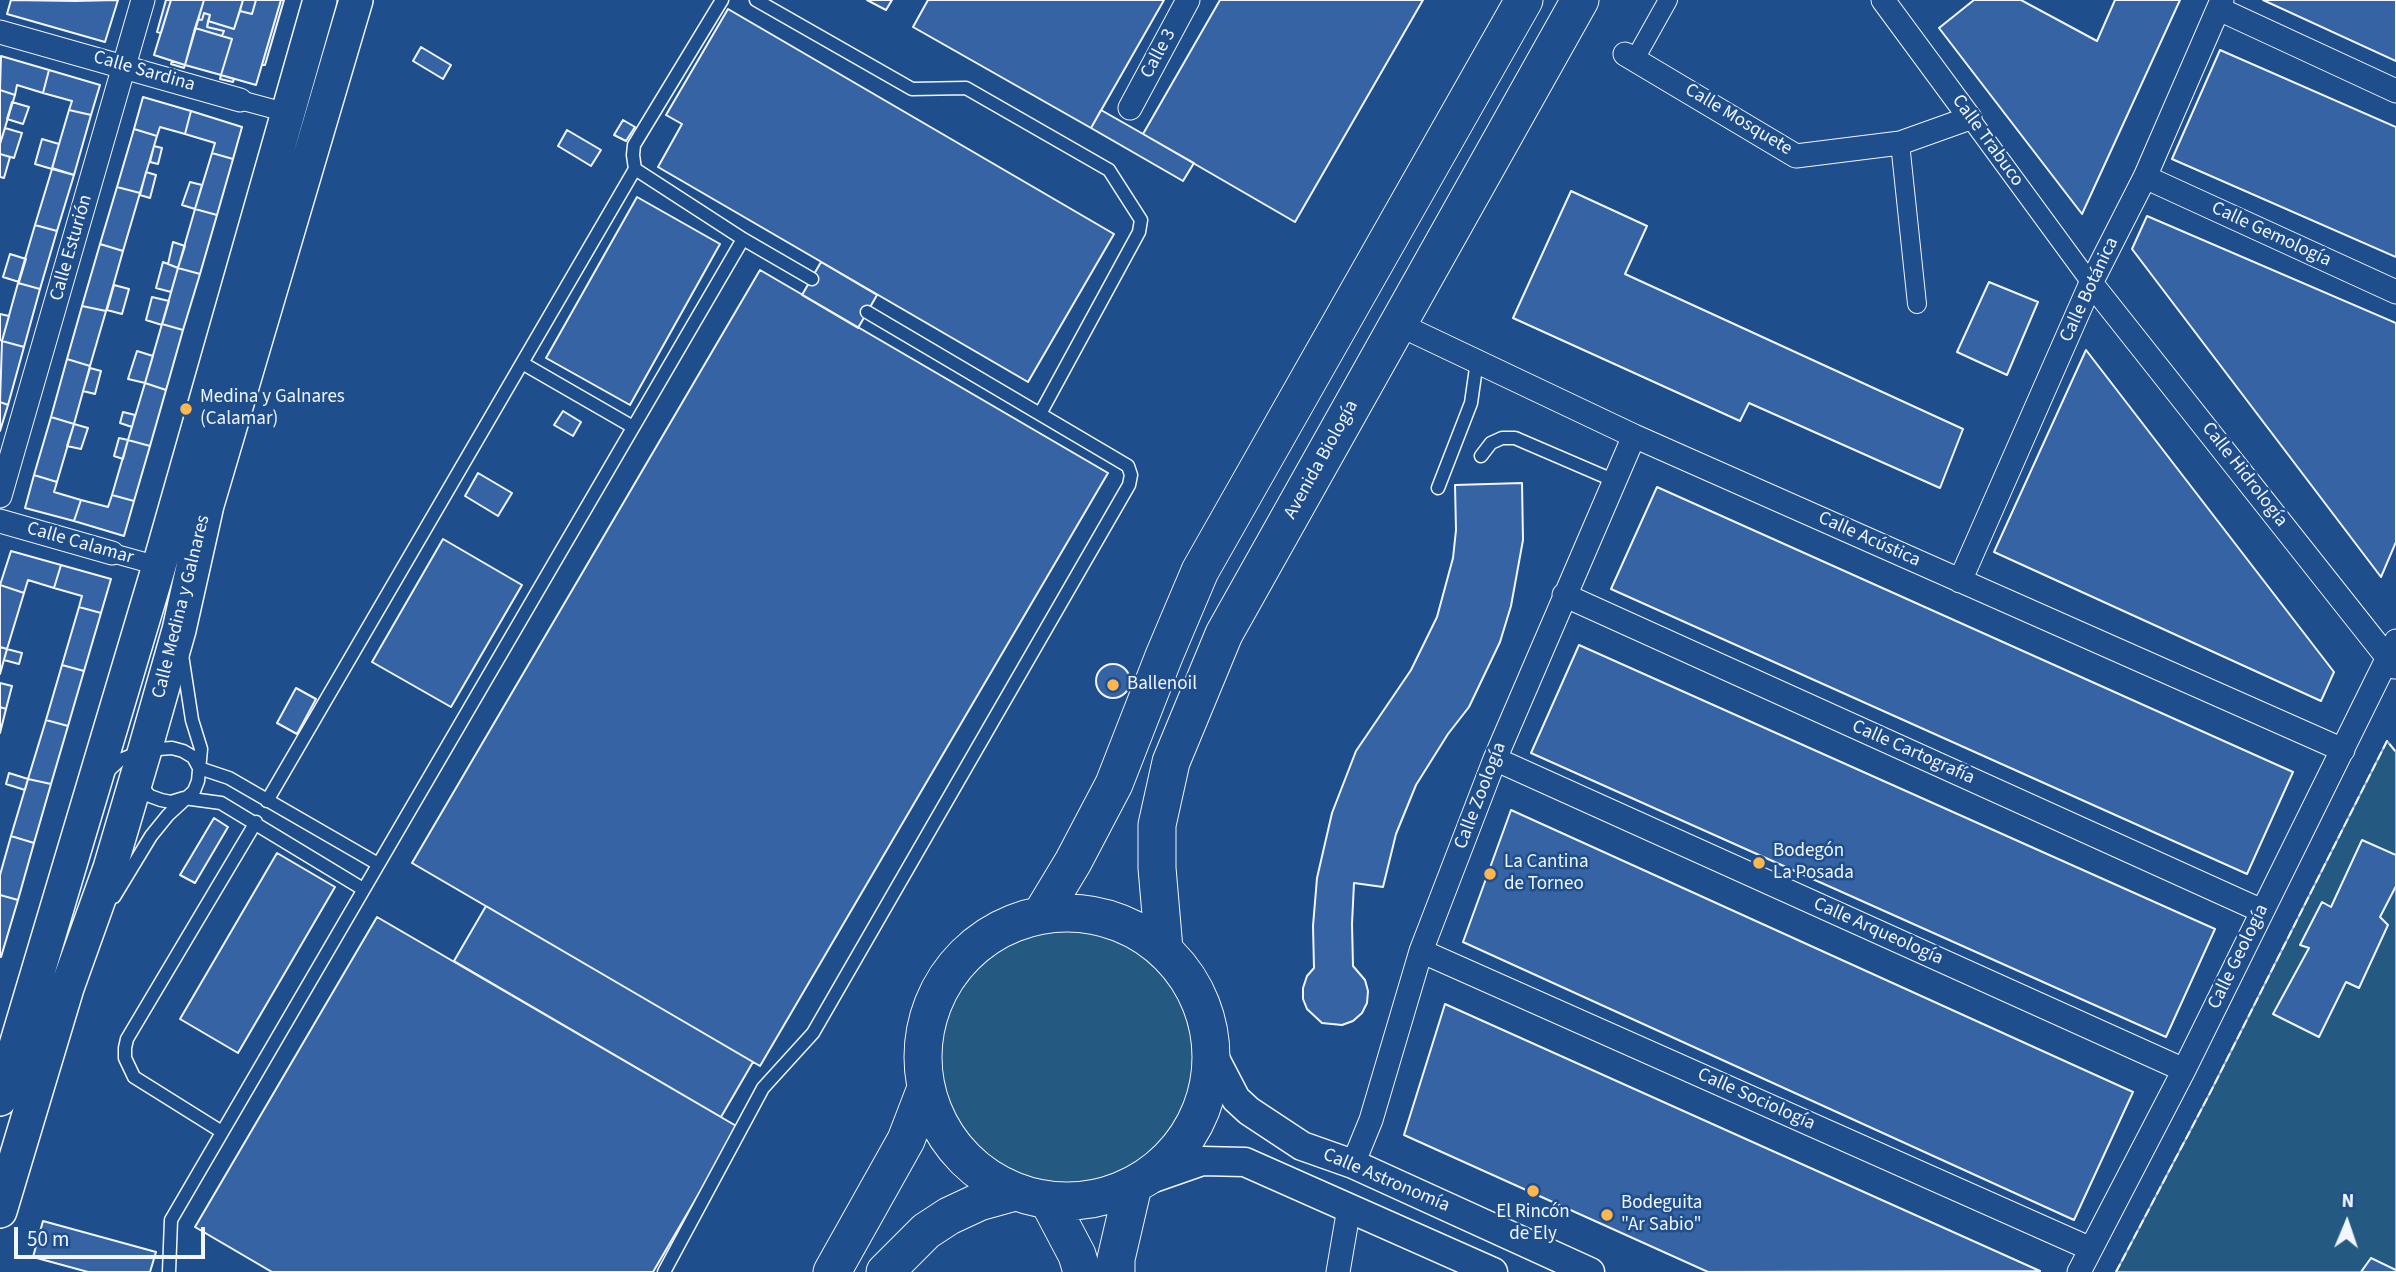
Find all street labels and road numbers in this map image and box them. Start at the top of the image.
street label: Calle 3 [1137,25,1181,83]
street label: Calle Sardina [91,47,197,97]
street label: Calle Mosquete [1680,79,1796,161]
street label: Calle Trabuco [1946,91,2028,191]
street label: Calle Esturión [46,192,98,304]
street label: Calle Gemología [2207,197,2335,273]
street label: Calle Botánica [2056,234,2124,346]
street label: Avenida Biología [1280,397,1364,523]
street label: Calle Hidrología [2196,418,2292,532]
street label: Calle Acústica [1814,507,1924,573]
street label: Calle Medina y Galnares [148,513,216,701]
street label: Calle Calamar [24,518,136,570]
street label: Calle Cartografía [1848,716,1978,790]
street label: Calle Zoología [1450,739,1512,853]
street label: Calle Arqueología [1810,893,1946,971]
street label: Calle Geología [2204,901,2274,1013]
street label: Calle Sociología [1694,1064,1818,1136]
street label: Calle Astronomía [1319,1144,1453,1218]

